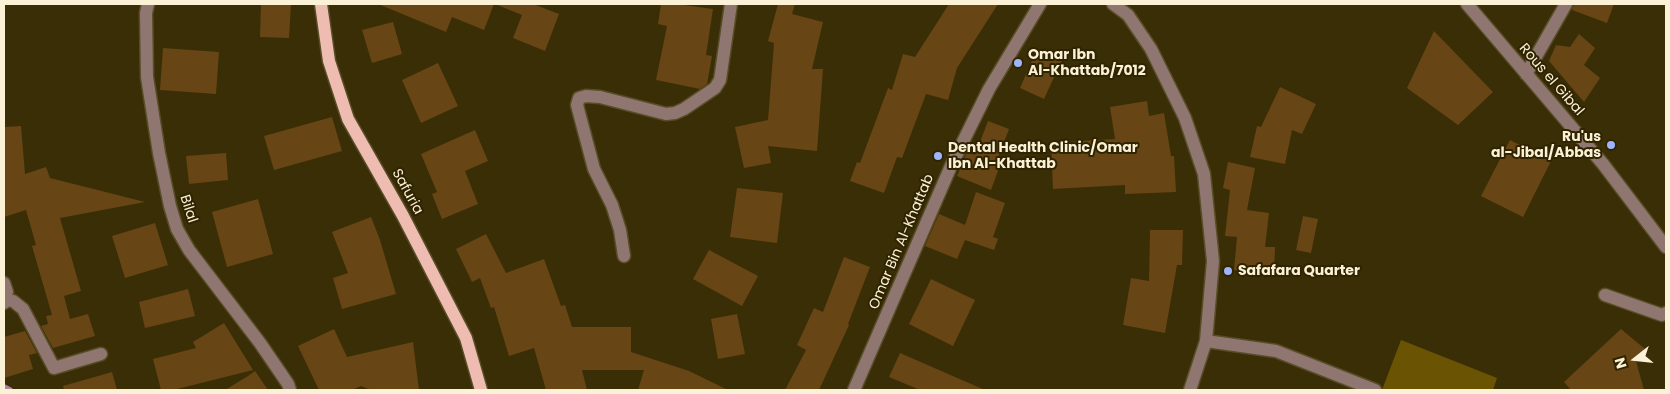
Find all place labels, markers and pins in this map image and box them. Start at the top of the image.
place label: Omar Ibn Al-Khattab/7012 [1028,47,1146,80]
marker: Omar Ibn Al-Khattab/7012 [1012,57,1024,69]
place label: Ru'us al-Jibal/Abbas [1491,129,1601,162]
marker: Ru'us al-Jibal/Abbas [1605,139,1617,151]
place label: Dental Health Clinic/Omar Ibn Al-Khattab [948,140,1138,172]
marker: Dental Health Clinic/Omar Ibn Al-Khattab [932,150,944,162]
place label: Safafara Quarter [1238,263,1360,279]
marker: Safafara Quarter [1222,265,1234,277]

